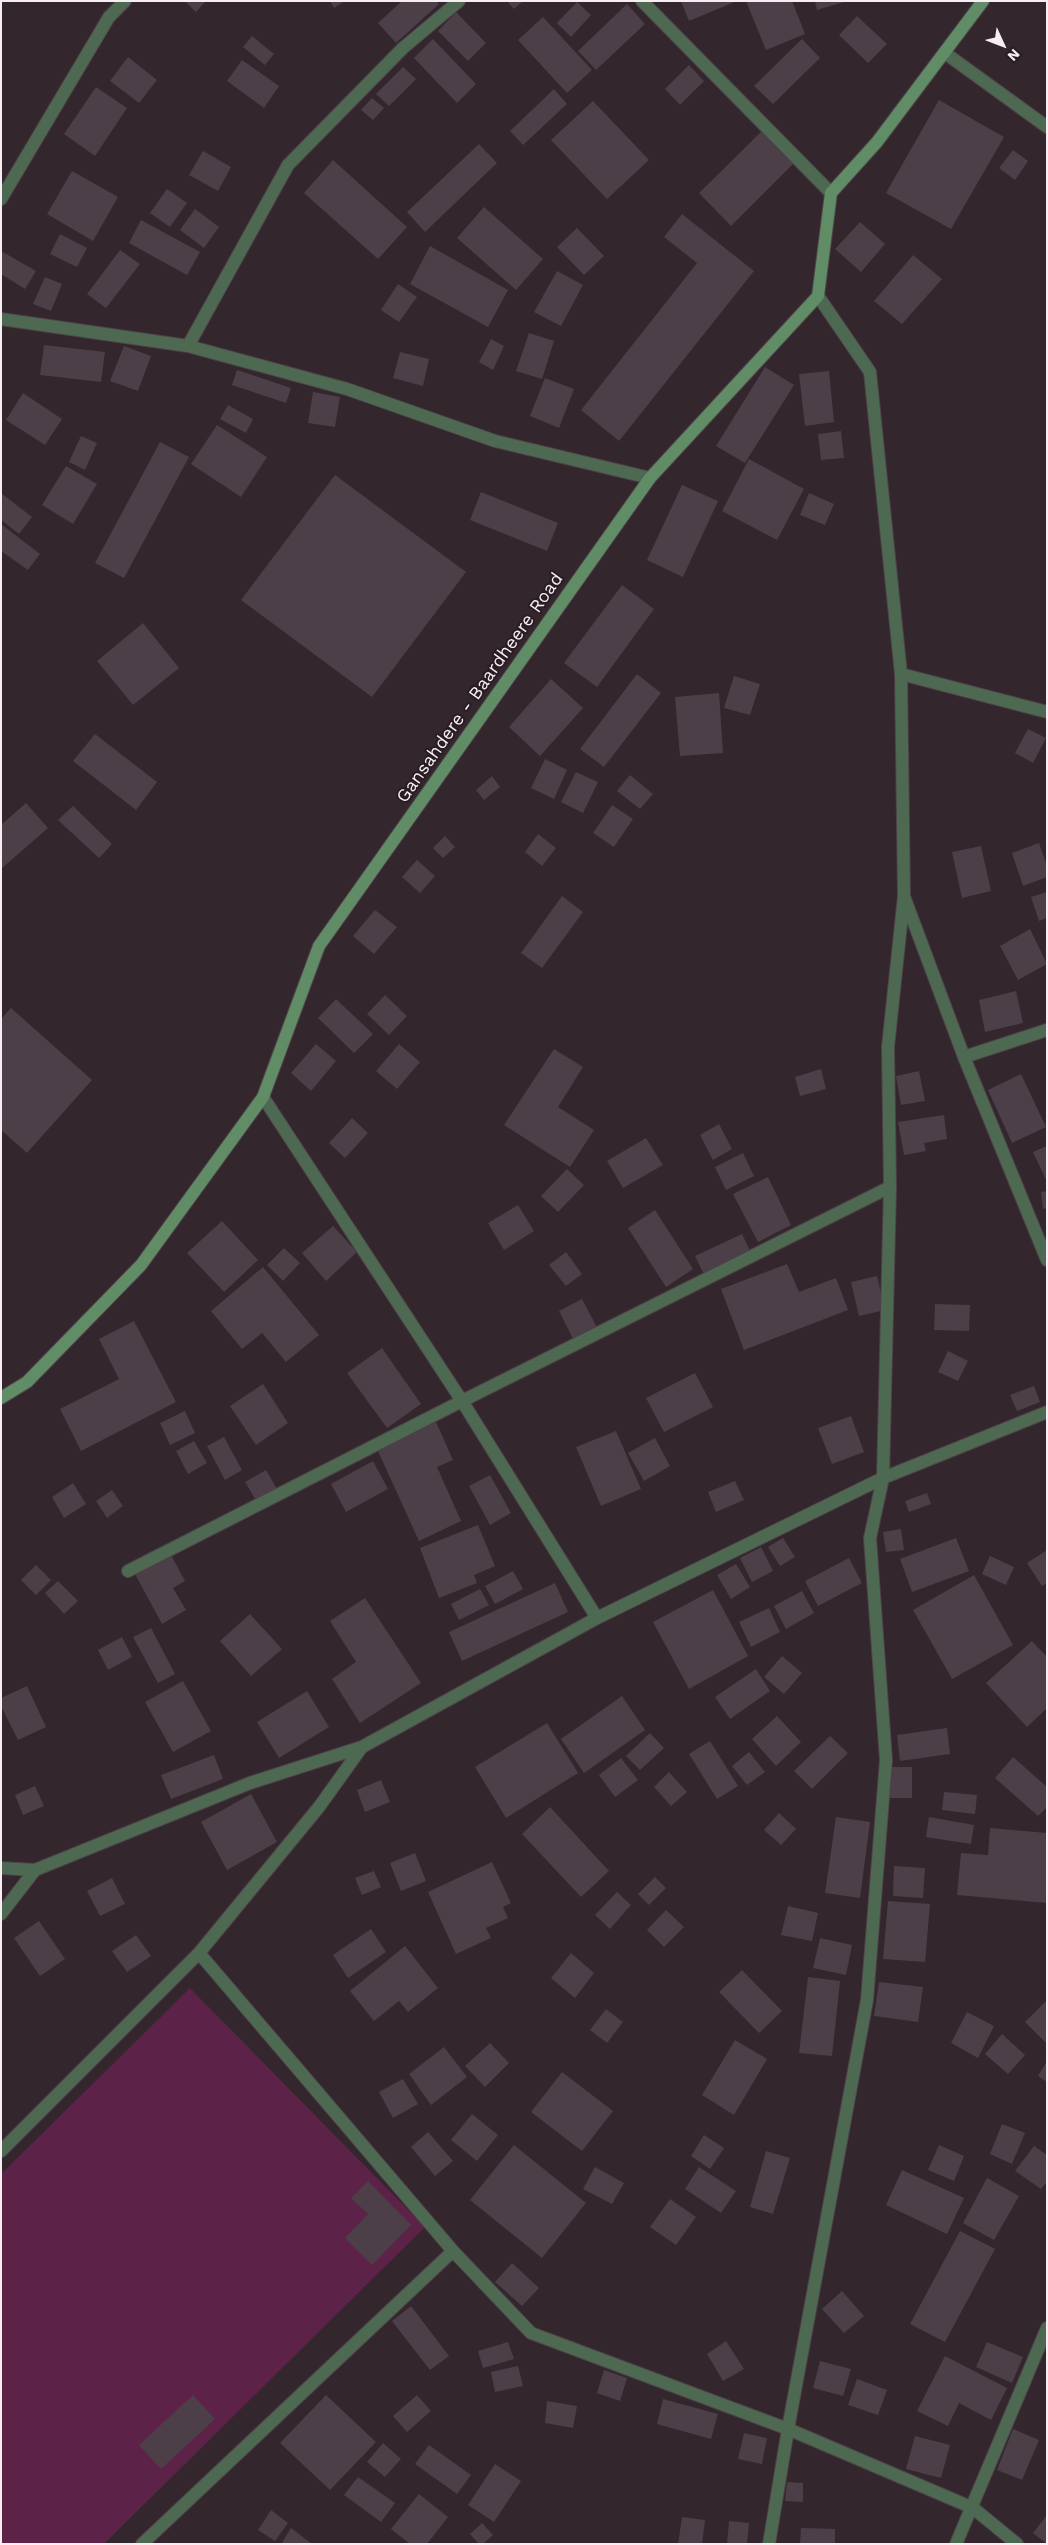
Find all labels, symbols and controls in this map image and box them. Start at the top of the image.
north arrow [978,20,1028,70]
text: N [1005,46,1023,64]
street label: Gansahdere - Baardheere Road [392,569,568,807]

